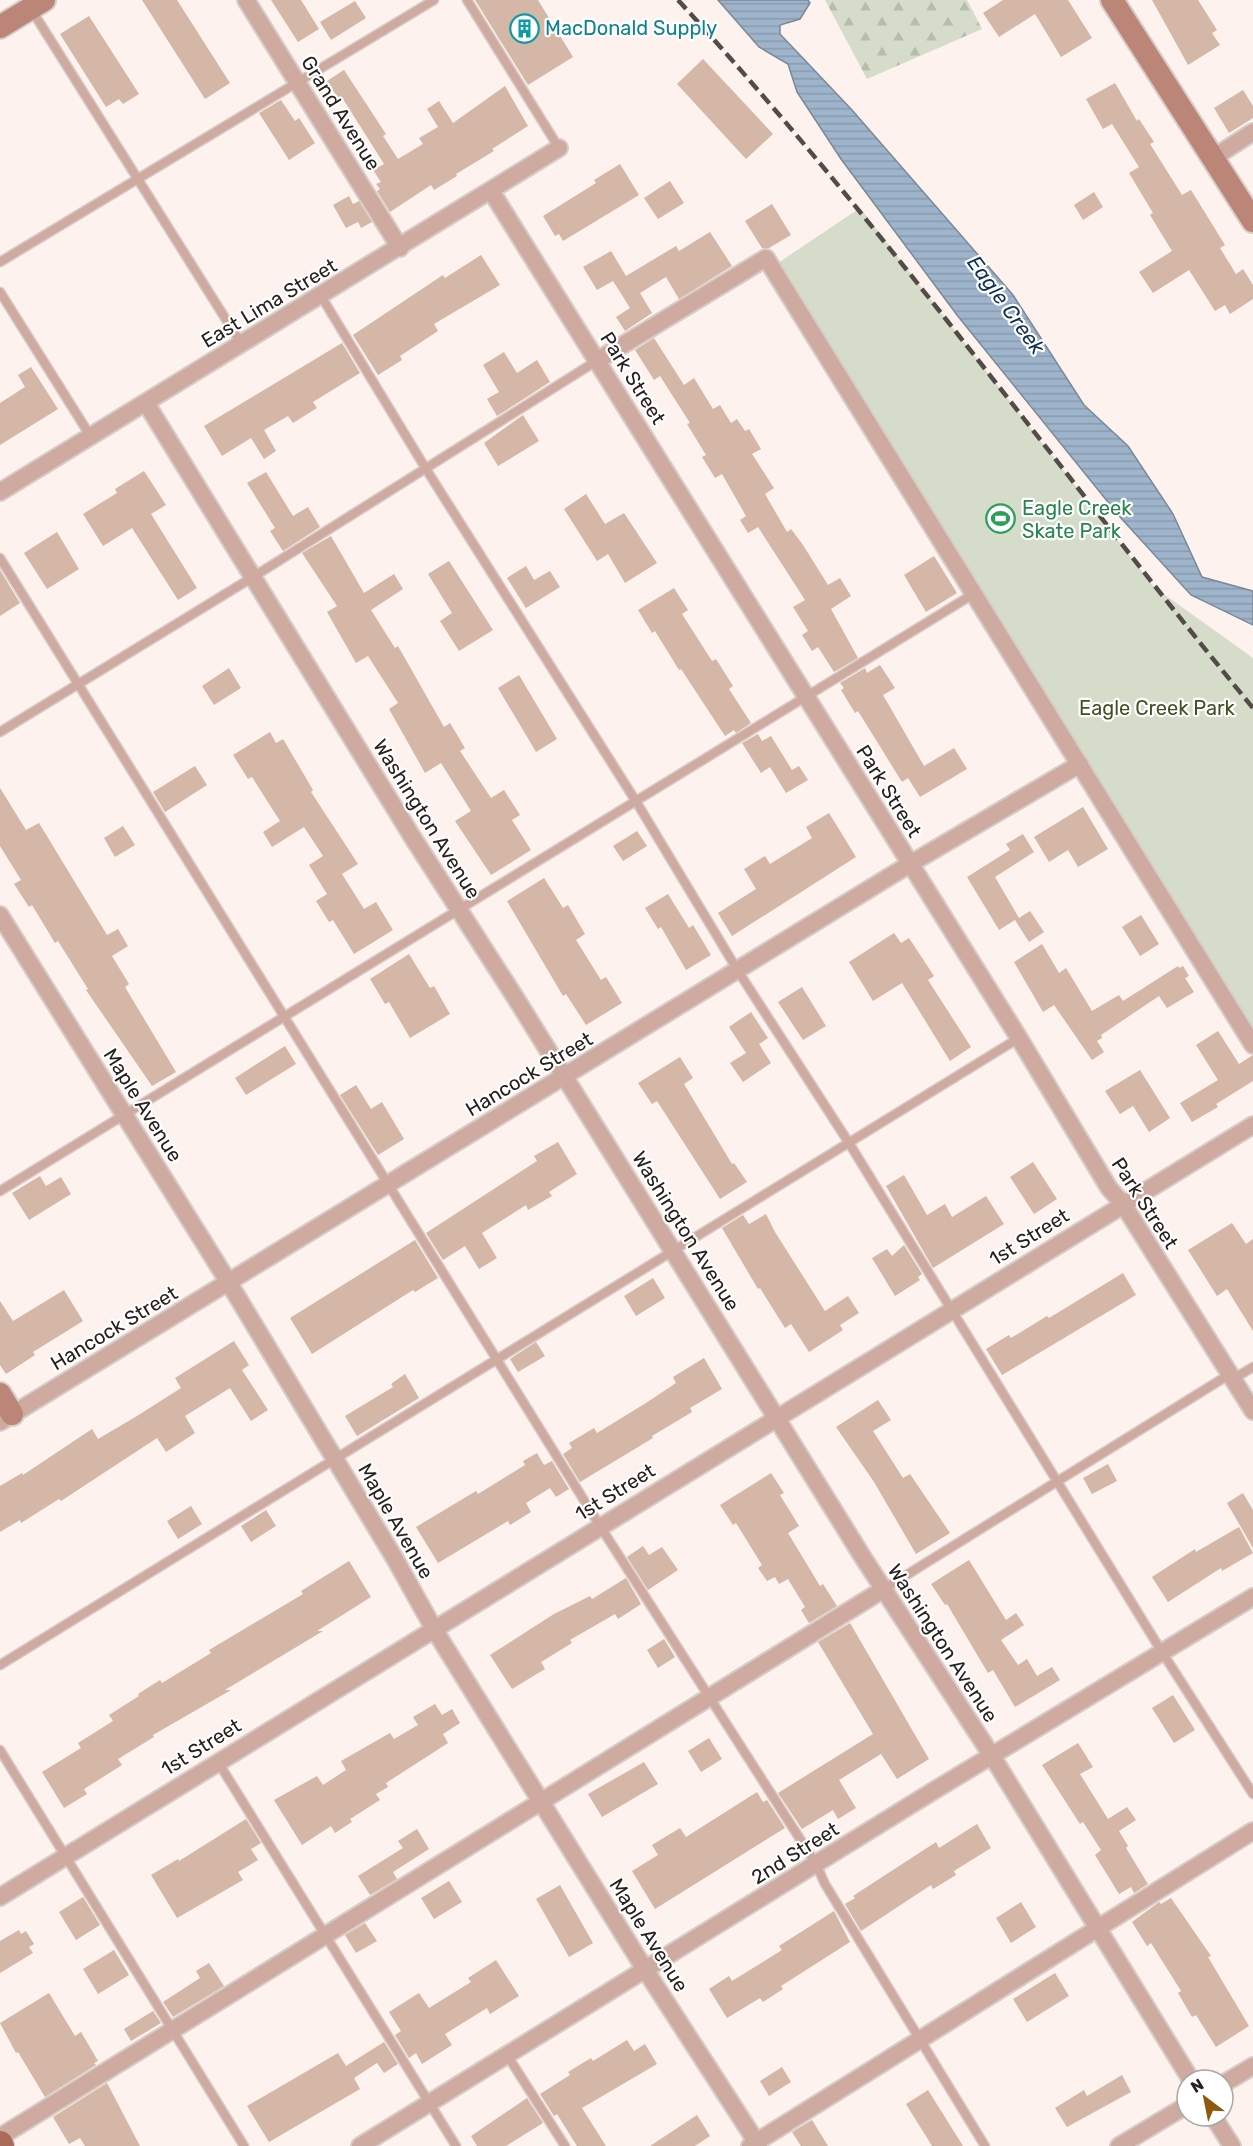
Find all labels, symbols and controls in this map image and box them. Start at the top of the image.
building icon: MacDonald Supply [508,12,540,44]
place label: MacDonald Supply [545,16,717,40]
street label: Grand Avenue [296,51,386,175]
water label: Eagle Creek [962,251,1051,360]
street label: East Lima Street [197,253,341,353]
street label: Park Street [595,327,671,429]
place label: Eagle Creek Skate Park [1022,496,1132,543]
sports icon: Eagle Creek Skate Park [985,503,1017,535]
park label: Eagle Creek Park [1079,696,1236,720]
street label: Washington Avenue [368,735,486,903]
street label: Park Street [851,740,927,842]
street label: Hancock Street [461,1027,597,1121]
street label: Maple Avenue [99,1044,187,1166]
street label: Washington Avenue [627,1147,745,1315]
street label: Park Street [1107,1153,1184,1253]
street label: 1st Street [985,1203,1073,1271]
street label: Hancock Street [46,1281,182,1375]
street label: 1st Street [571,1458,659,1526]
street label: Maple Avenue [353,1459,439,1583]
street label: Washington Avenue [883,1559,1003,1727]
street label: 1st Street [157,1713,245,1781]
street label: 2nd Street [747,1817,843,1889]
street label: Maple Avenue [605,1874,693,1996]
north arrow [1175,2068,1235,2128]
text: N [1187,2075,1207,2097]

